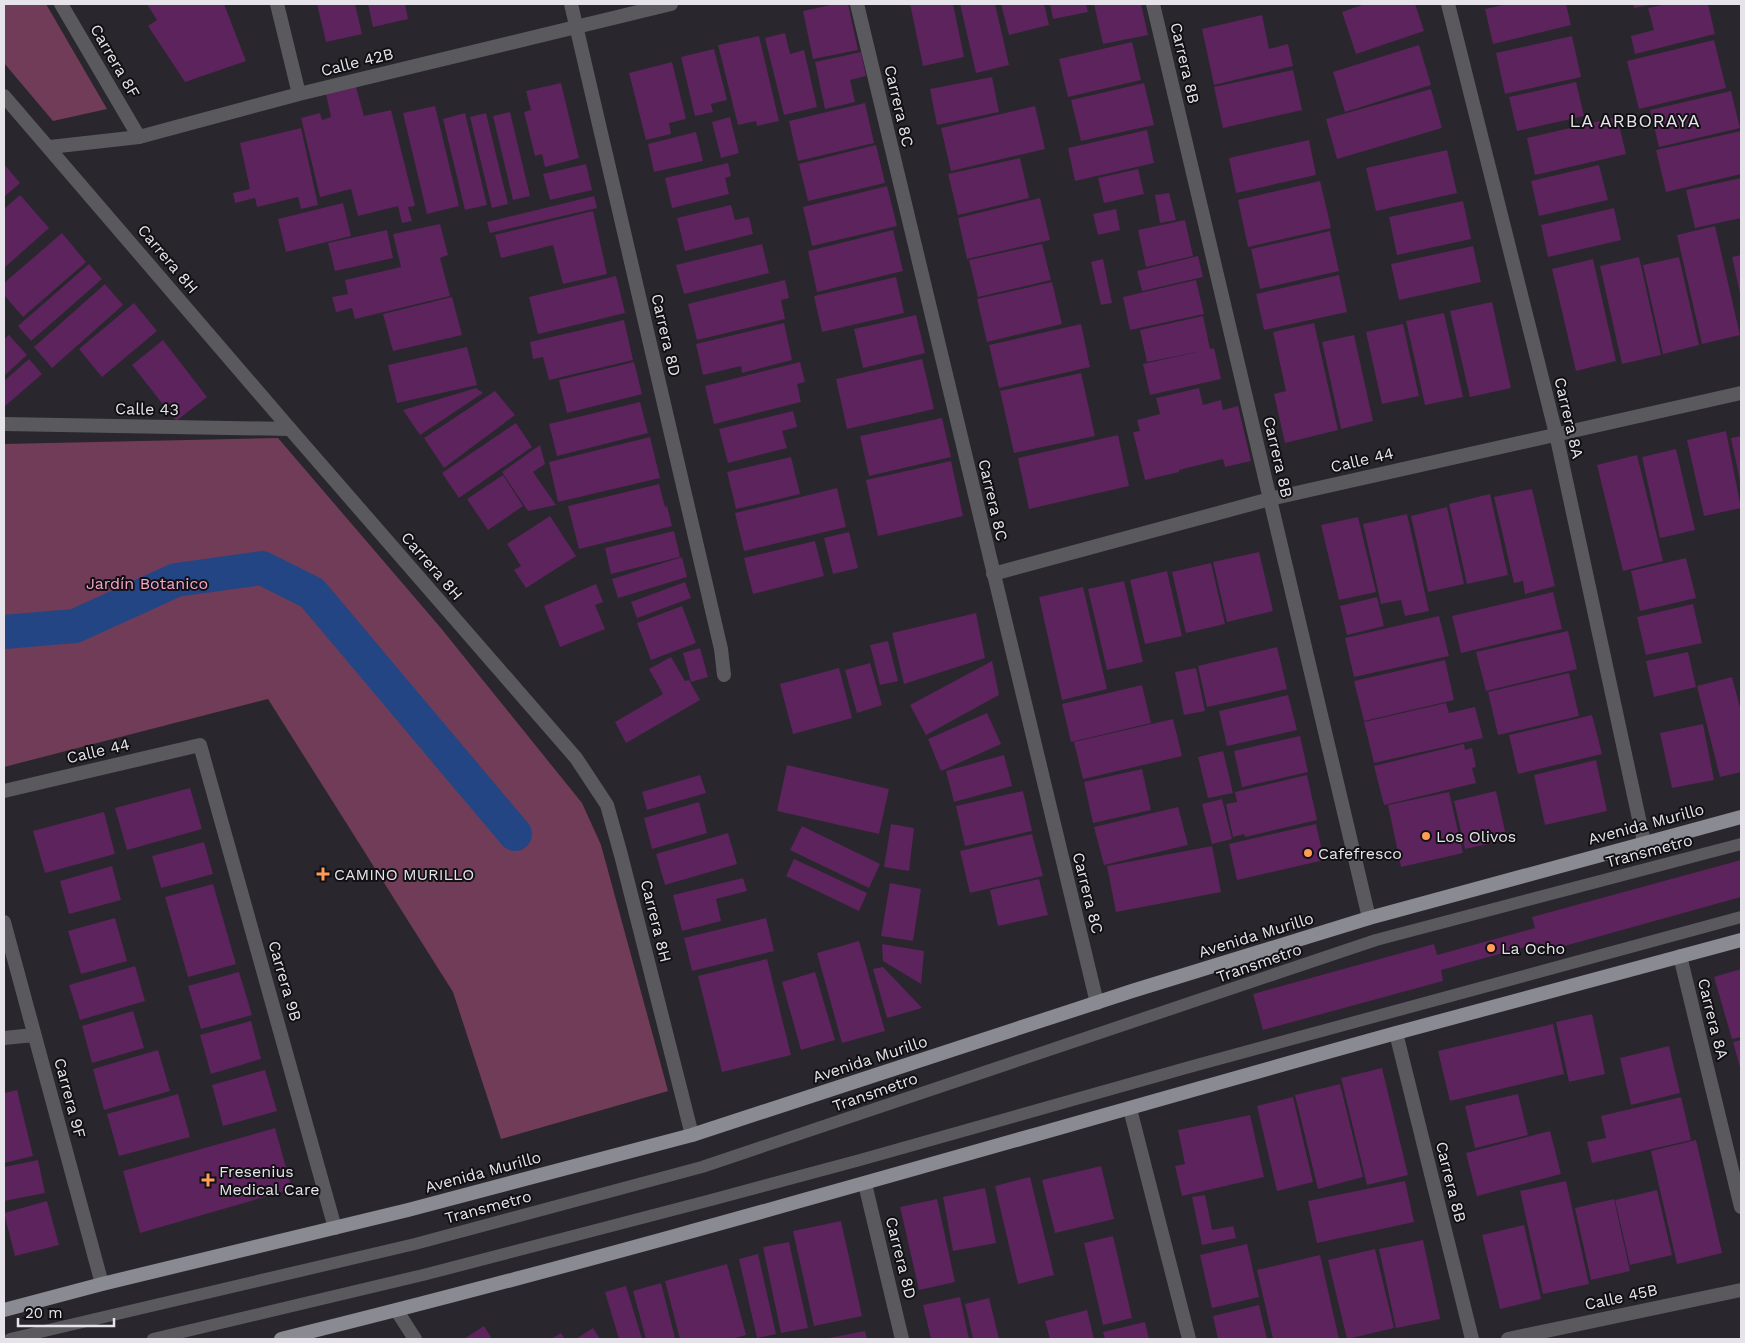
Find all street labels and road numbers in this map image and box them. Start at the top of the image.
street label: Carrera 8F [86,21,144,102]
street label: Carrera 8B [1166,21,1204,105]
street label: Calle 42B [319,44,395,80]
street label: Carrera 8C [880,63,918,149]
street label: Carrera 8H [134,221,202,297]
street label: Carrera 8D [647,292,685,378]
street label: Carrera 8A [1550,375,1588,461]
street label: Calle 43 [115,399,179,419]
street label: Carrera 8B [1259,415,1297,499]
street label: Calle 44 [1329,443,1396,476]
street label: Carrera 8C [974,457,1012,543]
street label: Carrera 8H [397,528,467,604]
street label: Calle 44 [65,734,132,767]
street label: Avenida Murillo [1586,799,1706,849]
street label: Transmetro [1604,830,1694,872]
street label: Carrera 8C [1069,850,1107,936]
street label: Carrera 8H [637,878,675,964]
street label: Avenida Murillo [1196,908,1316,962]
street label: Carrera 9B [264,939,306,1023]
street label: Transmetro [1214,940,1304,986]
street label: Carrera 8A [1694,976,1732,1062]
street label: Avenida Murillo [810,1031,930,1087]
street label: Carrera 9F [50,1056,90,1140]
street label: Transmetro [830,1069,920,1115]
street label: Carrera 8B [1432,1140,1470,1224]
street label: Avenida Murillo [423,1147,543,1197]
street label: Transmetro [443,1186,533,1228]
street label: Carrera 8D [882,1215,920,1301]
street label: Calle 45B [1583,1280,1659,1314]

